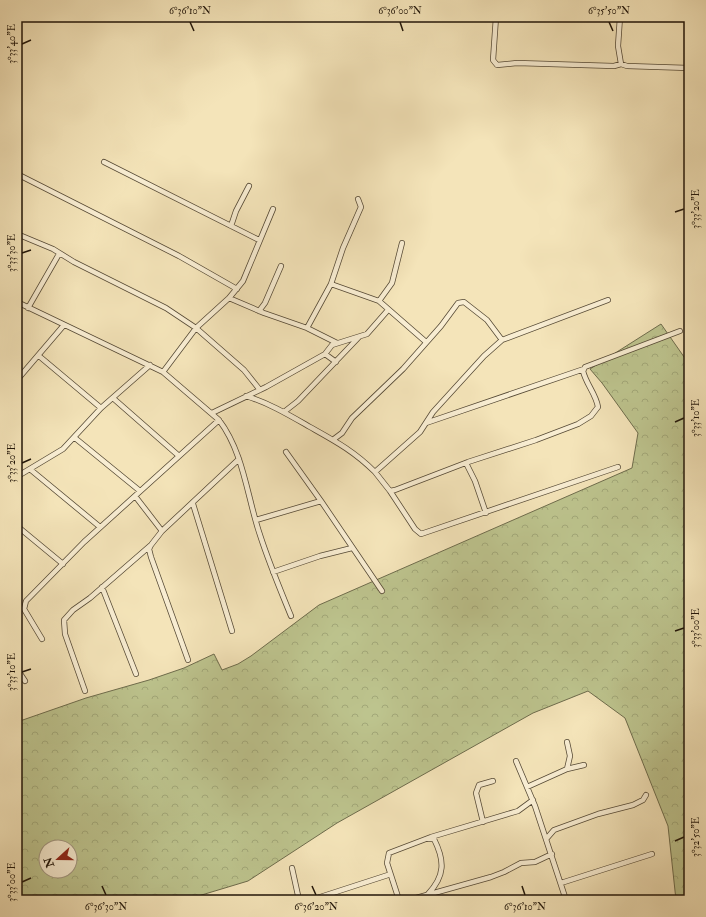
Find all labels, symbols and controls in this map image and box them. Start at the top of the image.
text: 6°36'10"N [169,5,211,17]
text: 6°36'00"N [378,5,422,17]
text: 6°35'50"N [588,5,630,17]
text: 3°33'40"E [6,24,18,64]
text: 3°33'20"E [690,189,702,229]
text: 3°33'30"E [6,234,18,272]
text: 3°33'10"E [690,399,702,437]
text: 3°33'20"E [6,443,18,483]
text: 3°33'00"E [690,608,702,648]
text: 3°33'10"E [6,653,18,691]
text: 3°32'50"E [690,817,702,857]
north arrow [38,839,78,879]
text: N [41,854,57,870]
text: 3°33'00"E [6,862,18,902]
text: 6°36'30"N [85,901,127,913]
text: 6°36'20"N [294,901,338,913]
text: 6°36'10"N [504,901,546,913]

